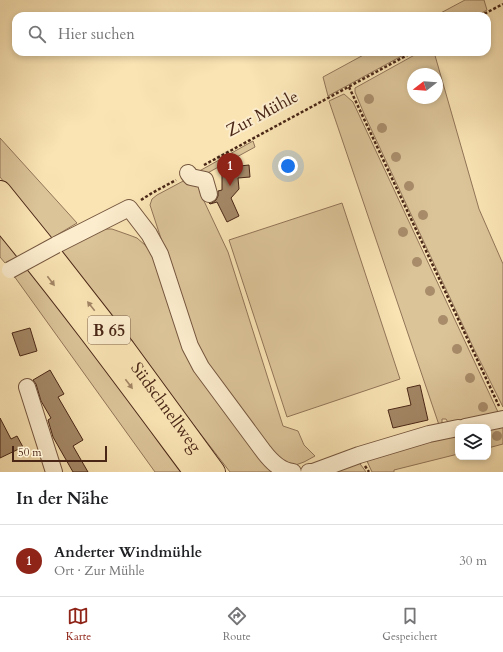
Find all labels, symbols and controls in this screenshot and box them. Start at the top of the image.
search box [12,12,491,56]
icon: search [26,23,48,45]
text: Hier suchen [58,24,135,44]
north arrow [407,68,443,104]
street label: Zur Mühle [222,85,302,142]
pin: 1 [217,153,243,186]
your location [278,156,298,176]
one-way arrow [46,275,55,286]
one-way arrow [86,300,95,311]
road number: B 65 [88,316,130,344]
street label: Südschnellweg [125,358,207,458]
one-way arrow [125,379,134,390]
map controls [455,424,491,460]
button: layers [455,424,491,460]
scale bar [12,444,107,463]
text: 50 m [18,445,42,460]
text: In der Nähe [16,487,109,510]
text: Anderter Windmühle [54,542,202,562]
text: 1 [26,552,32,570]
text: 30 m [459,552,487,570]
text: Ort · Zur Mühle [54,562,145,580]
tab: Karte [66,605,91,644]
tab: Route [223,605,251,644]
tab: Gespeichert [382,605,437,644]

